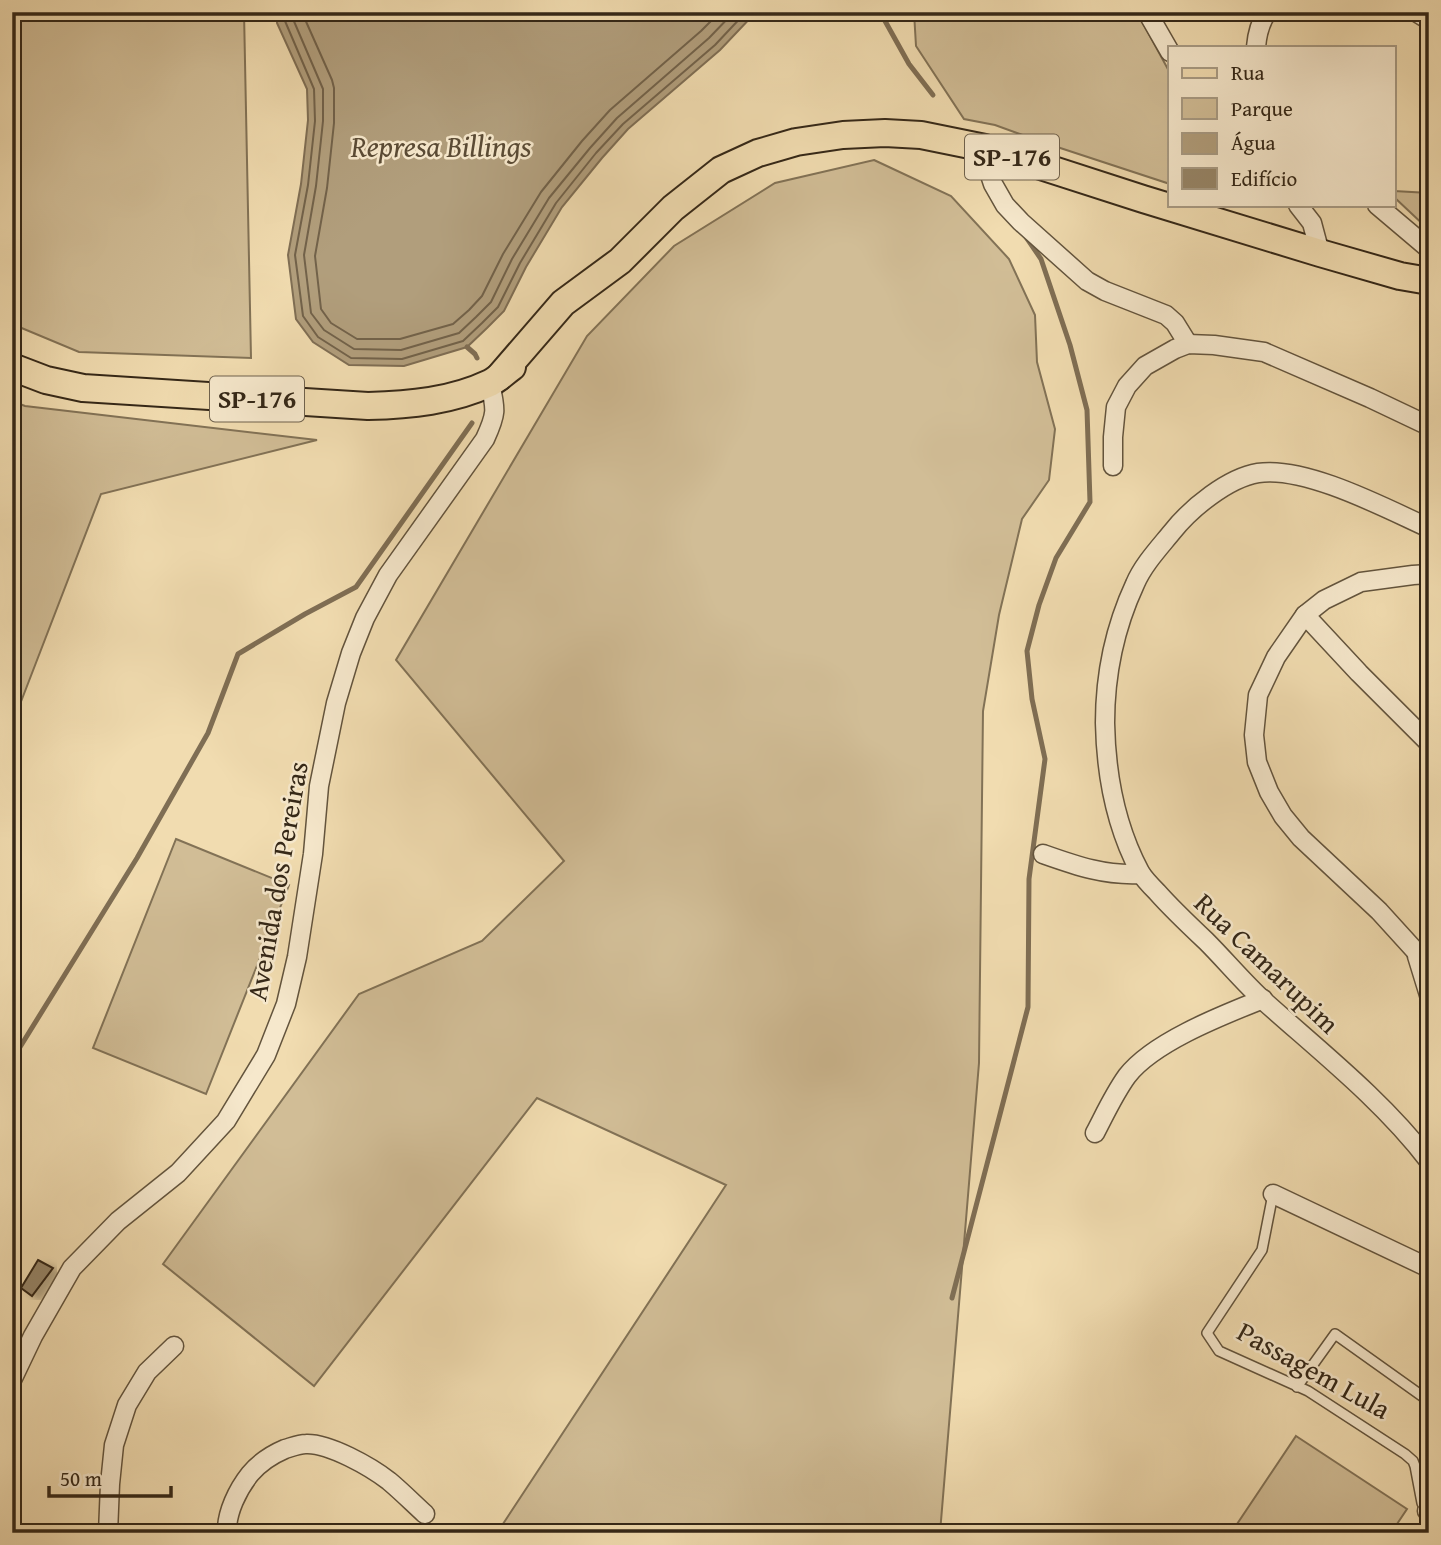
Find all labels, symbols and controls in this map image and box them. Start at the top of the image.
legend [1168,46,1396,206]
text: Rua [1231,57,1264,88]
text: Parque [1231,93,1293,124]
water label: Represa Billings [350,124,532,168]
text: Água [1231,127,1276,158]
road number: SP-176 [965,134,1059,180]
text: Edifício [1231,163,1297,194]
road number: SP-176 [210,376,304,422]
street label: Avenida dos Pereiras [235,758,318,1004]
street label: Rua Camarupim [1186,883,1349,1043]
street label: Passagem Lula [1230,1310,1399,1429]
scale bar [49,1454,172,1498]
text: 50 m [60,1463,102,1494]

